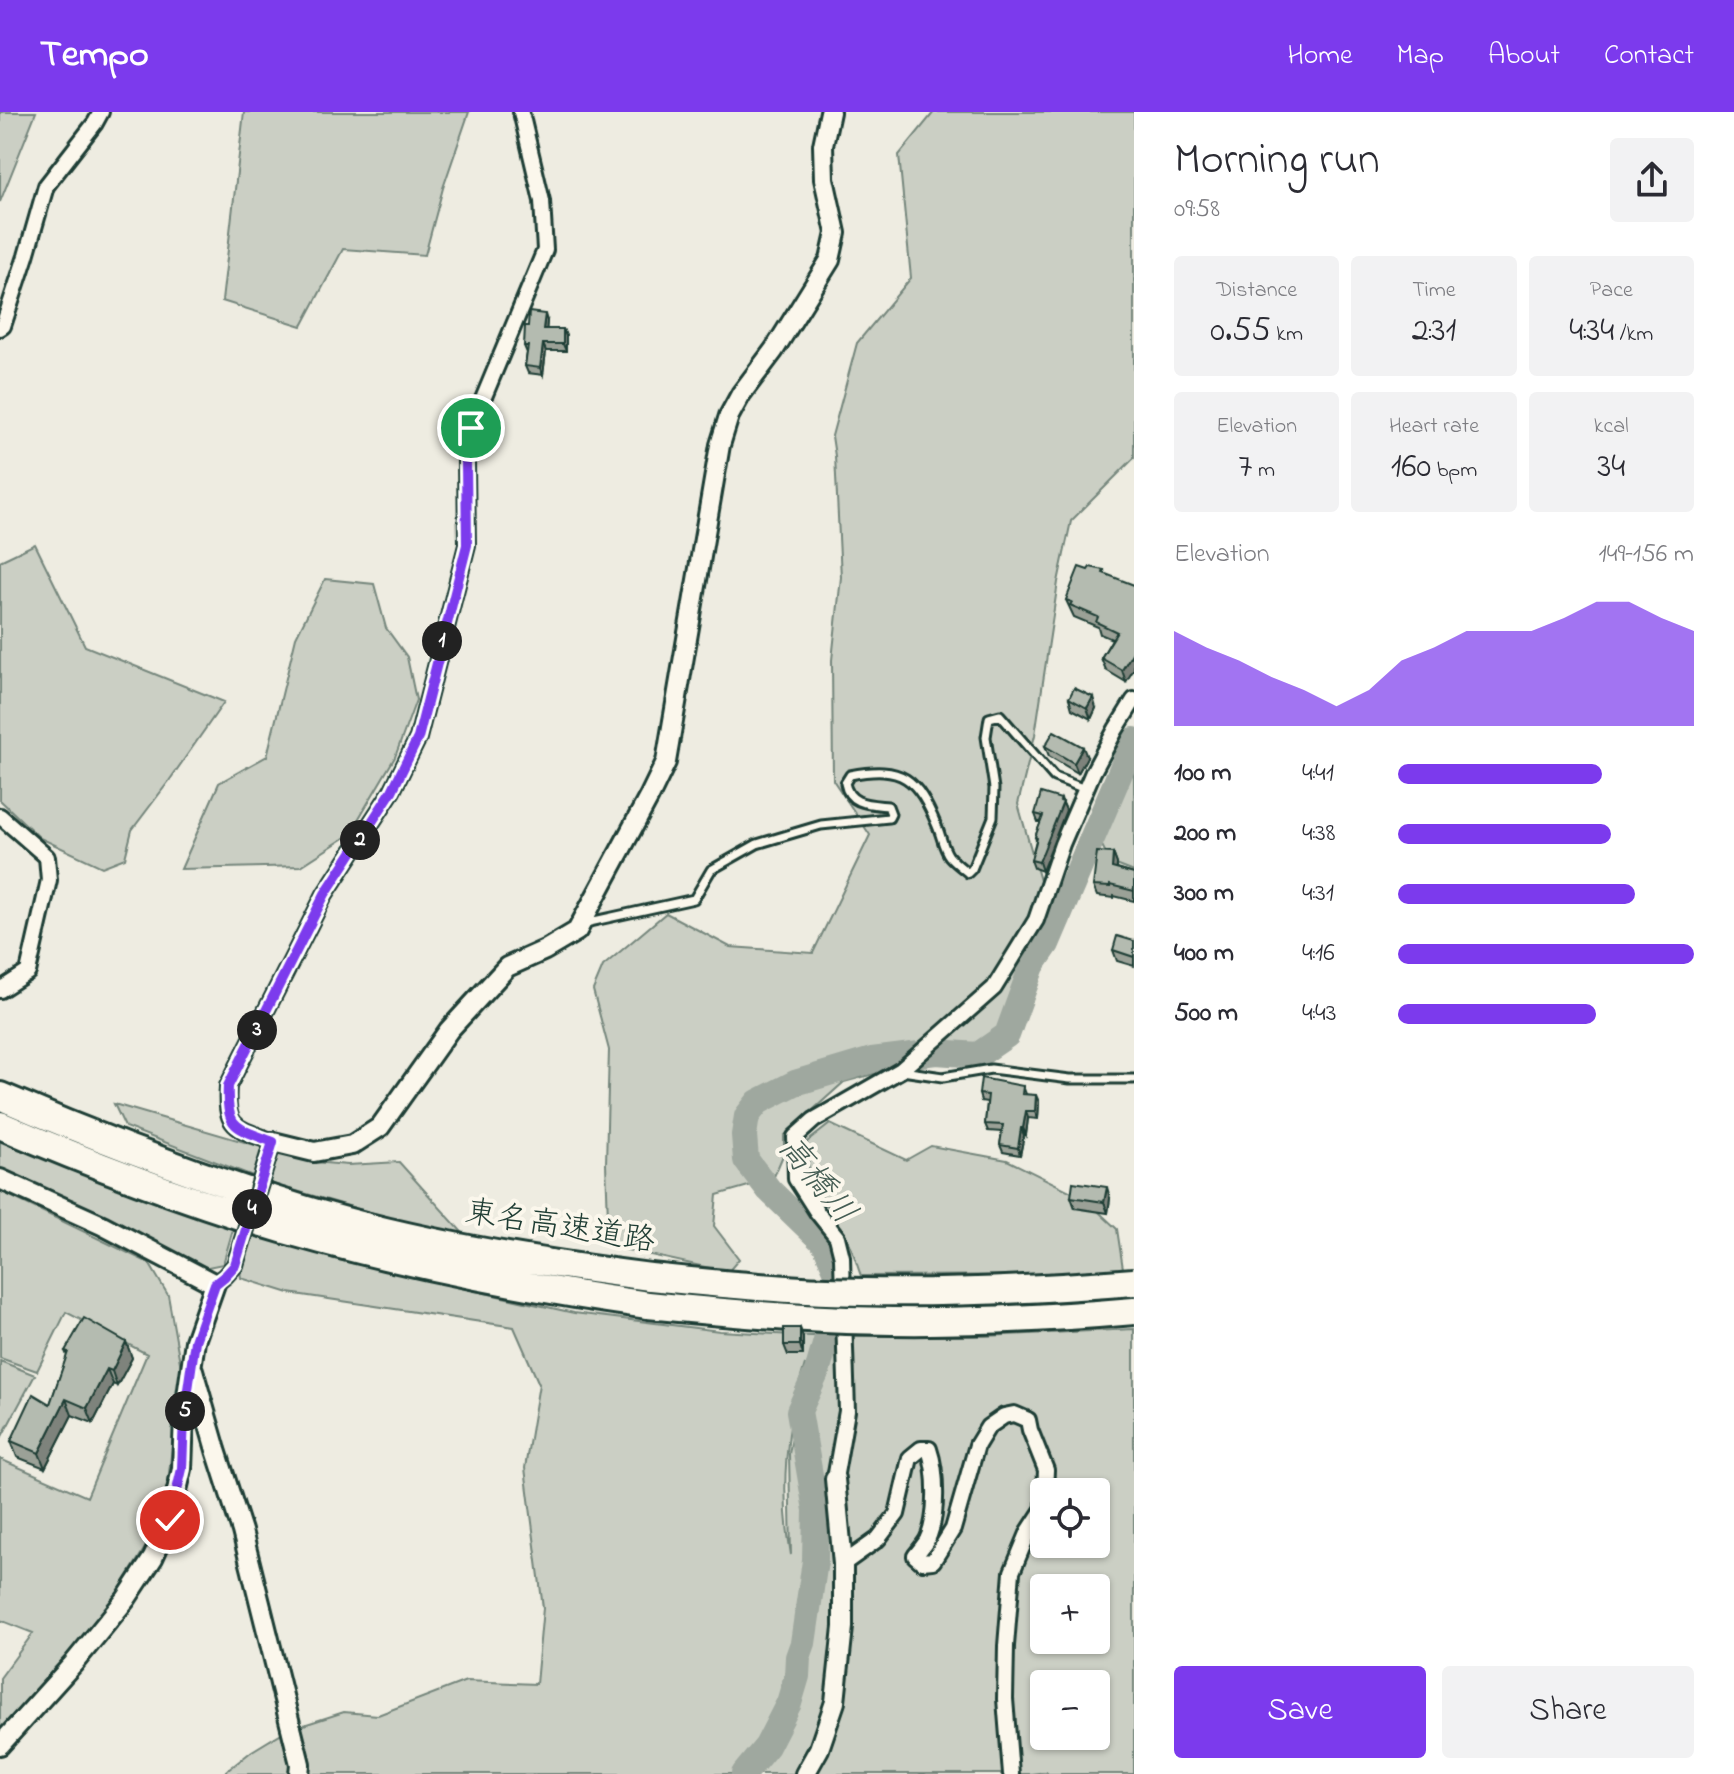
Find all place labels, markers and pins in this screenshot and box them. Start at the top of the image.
pin [437,394,505,462]
pin: 1 [422,621,462,661]
pin: 2 [340,820,380,860]
pin: 3 [237,1010,277,1050]
pin: 4 [232,1189,272,1229]
pin: 5 [165,1391,205,1431]
pin [136,1486,204,1554]

